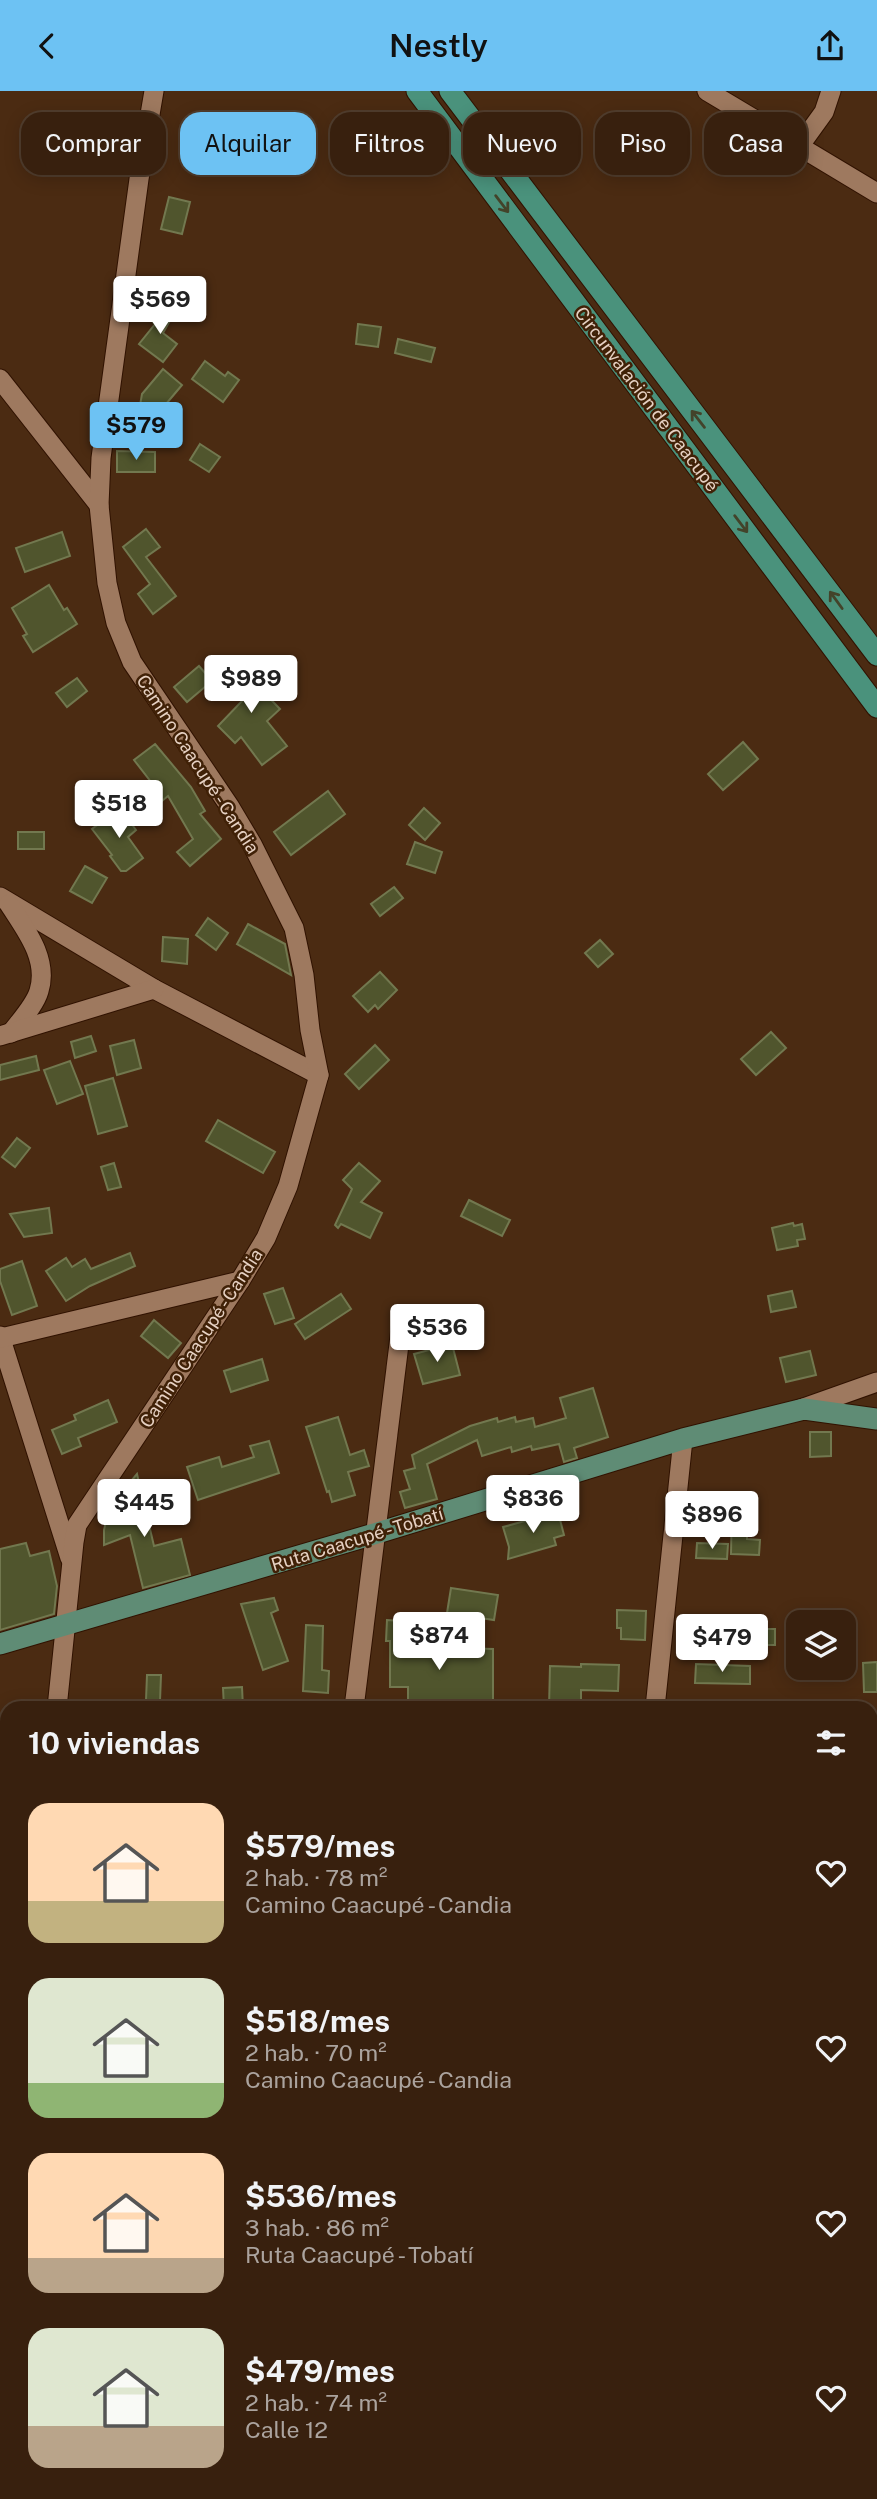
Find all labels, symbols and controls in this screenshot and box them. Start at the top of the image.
icon: back [28,27,66,65]
text: Nestly [389,27,488,64]
icon: share [811,27,849,65]
chip: Comprar [21,112,166,175]
chip: Alquilar [180,112,316,175]
chip: Filtros [330,112,449,175]
chip: Nuevo [463,112,581,175]
chip: Piso [595,112,690,175]
chip: Casa [704,112,807,175]
one-way arrow [495,195,510,213]
pin: $569 [119,277,201,336]
text: $569 [129,285,191,312]
street label: Circunvalación de Caacupé [571,303,723,495]
pin: $579 [95,403,177,462]
text: $579 [106,411,166,438]
one-way arrow [691,411,706,429]
one-way arrow [733,515,748,534]
one-way arrow [829,591,844,610]
pin: $989 [210,655,292,715]
text: $989 [220,664,282,691]
street label: Camino Caacupé - Candia [132,671,264,857]
pin: $518 [78,781,160,840]
text: $518 [91,789,147,816]
street label: Camino Caacupé - Candia [135,1245,267,1431]
pin: $536 [396,1305,478,1364]
text: $536 [406,1313,468,1340]
pin: $836 [492,1475,574,1535]
pin: $445 [103,1479,185,1539]
text: $836 [502,1484,564,1511]
text: $445 [113,1488,175,1515]
pin: $896 [671,1491,753,1551]
text: $896 [681,1500,743,1527]
street label: Ruta Caacupé - Tobatí [268,1503,446,1575]
map controls [786,1610,856,1680]
button: layers [786,1610,856,1680]
pin: $874 [398,1613,480,1672]
pin: $479 [681,1615,763,1674]
text: $874 [409,1621,469,1648]
text: $479 [692,1623,752,1650]
icon: filters [812,1724,850,1762]
text: 10 viviendas [28,1725,200,1761]
text: $579/mes [245,1828,395,1864]
icon: home [84,1831,168,1915]
icon: heart [812,1854,850,1892]
text: 2 hab. · 78 m² [245,1864,387,1891]
text: Camino Caacupé - Candia [245,1891,512,1918]
text: $518/mes [245,2003,390,2039]
icon: home [84,2006,168,2090]
icon: heart [812,2029,850,2067]
text: 2 hab. · 70 m² [245,2039,387,2066]
text: Camino Caacupé - Candia [245,2066,512,2093]
text: $536/mes [245,2178,397,2214]
icon: home [84,2181,168,2265]
icon: heart [812,2204,850,2242]
text: 3 hab. · 86 m² [245,2214,389,2241]
text: Ruta Caacupé - Tobatí [245,2241,473,2268]
text: $479/mes [245,2353,395,2389]
icon: home [84,2356,168,2440]
icon: heart [812,2379,850,2417]
text: 2 hab. · 74 m² [245,2389,387,2416]
text: Calle 12 [245,2416,328,2443]

